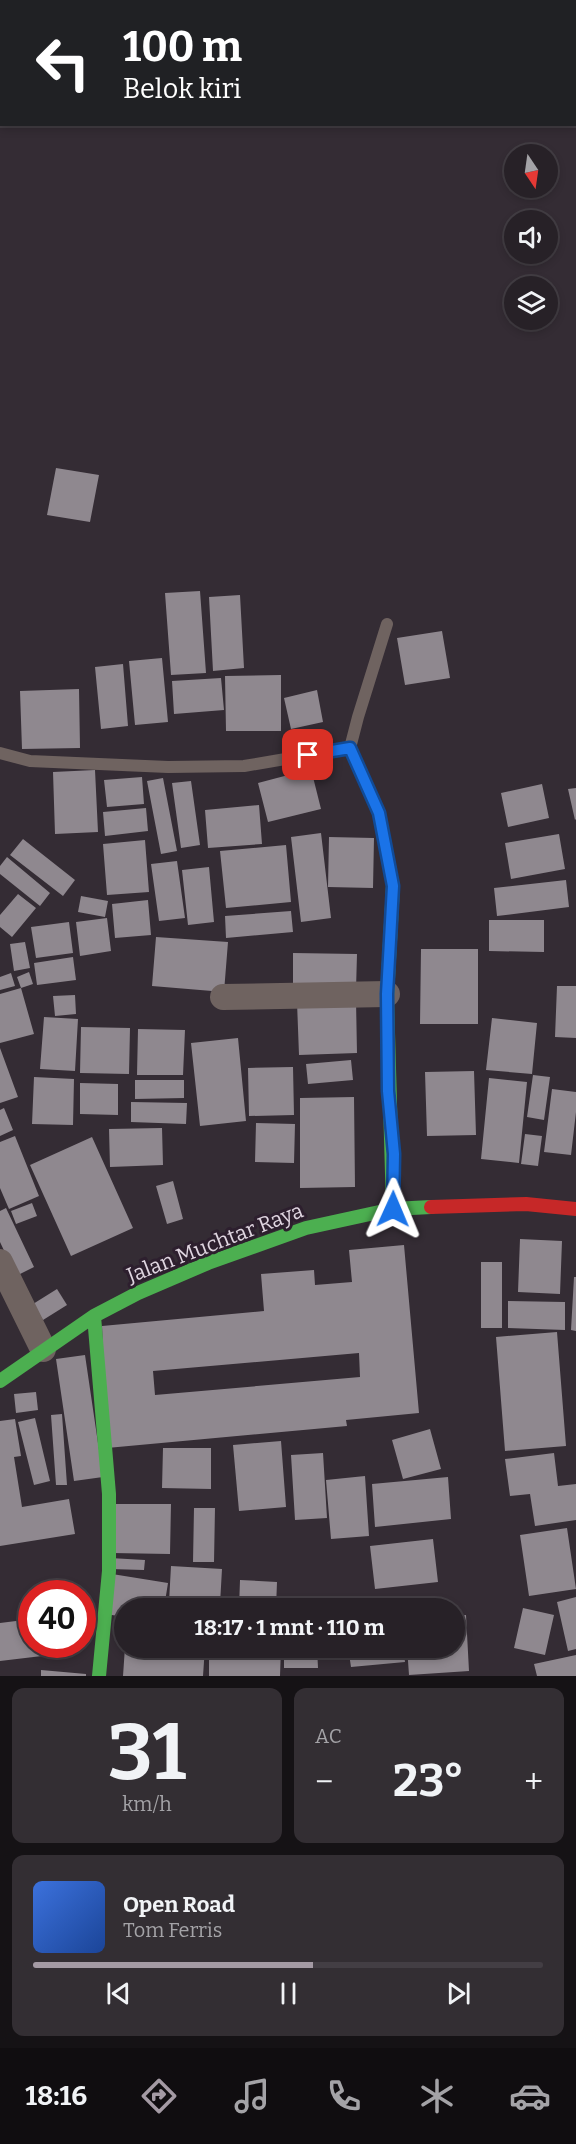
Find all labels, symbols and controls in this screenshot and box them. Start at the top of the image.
text: 100 m [123,22,242,72]
icon: left [24,24,102,102]
text: Belok kiri [123,73,241,105]
north arrow [504,144,558,198]
map controls [504,144,558,330]
button: sound [504,210,558,264]
button: layers [504,276,558,330]
pin [282,729,333,780]
icon: arrive [291,738,324,771]
position arrow [361,1177,425,1241]
street label: Jalan Muchtar Raya [122,1197,307,1289]
speed limit sign: 40 [18,1580,96,1658]
text: 18:17 · 1 mnt · 110 m [194,1614,385,1641]
text: 31 [108,1706,186,1800]
text: AC [315,1724,342,1748]
text: 23° [393,1754,464,1808]
text: − [315,1762,333,1802]
text: + [524,1762,543,1802]
text: km/h [122,1792,172,1816]
text: Open Road [123,1891,235,1918]
text: Tom Ferris [123,1918,222,1942]
icon: previous [102,1977,135,2010]
icon: pause [272,1977,305,2010]
icon: next [442,1977,475,2010]
icon: directions [138,2075,180,2117]
icon: music [231,2075,273,2117]
icon: phone [323,2075,365,2117]
icon: climate [416,2075,458,2117]
icon: car [509,2075,551,2117]
text: 18:16 [25,2080,87,2112]

